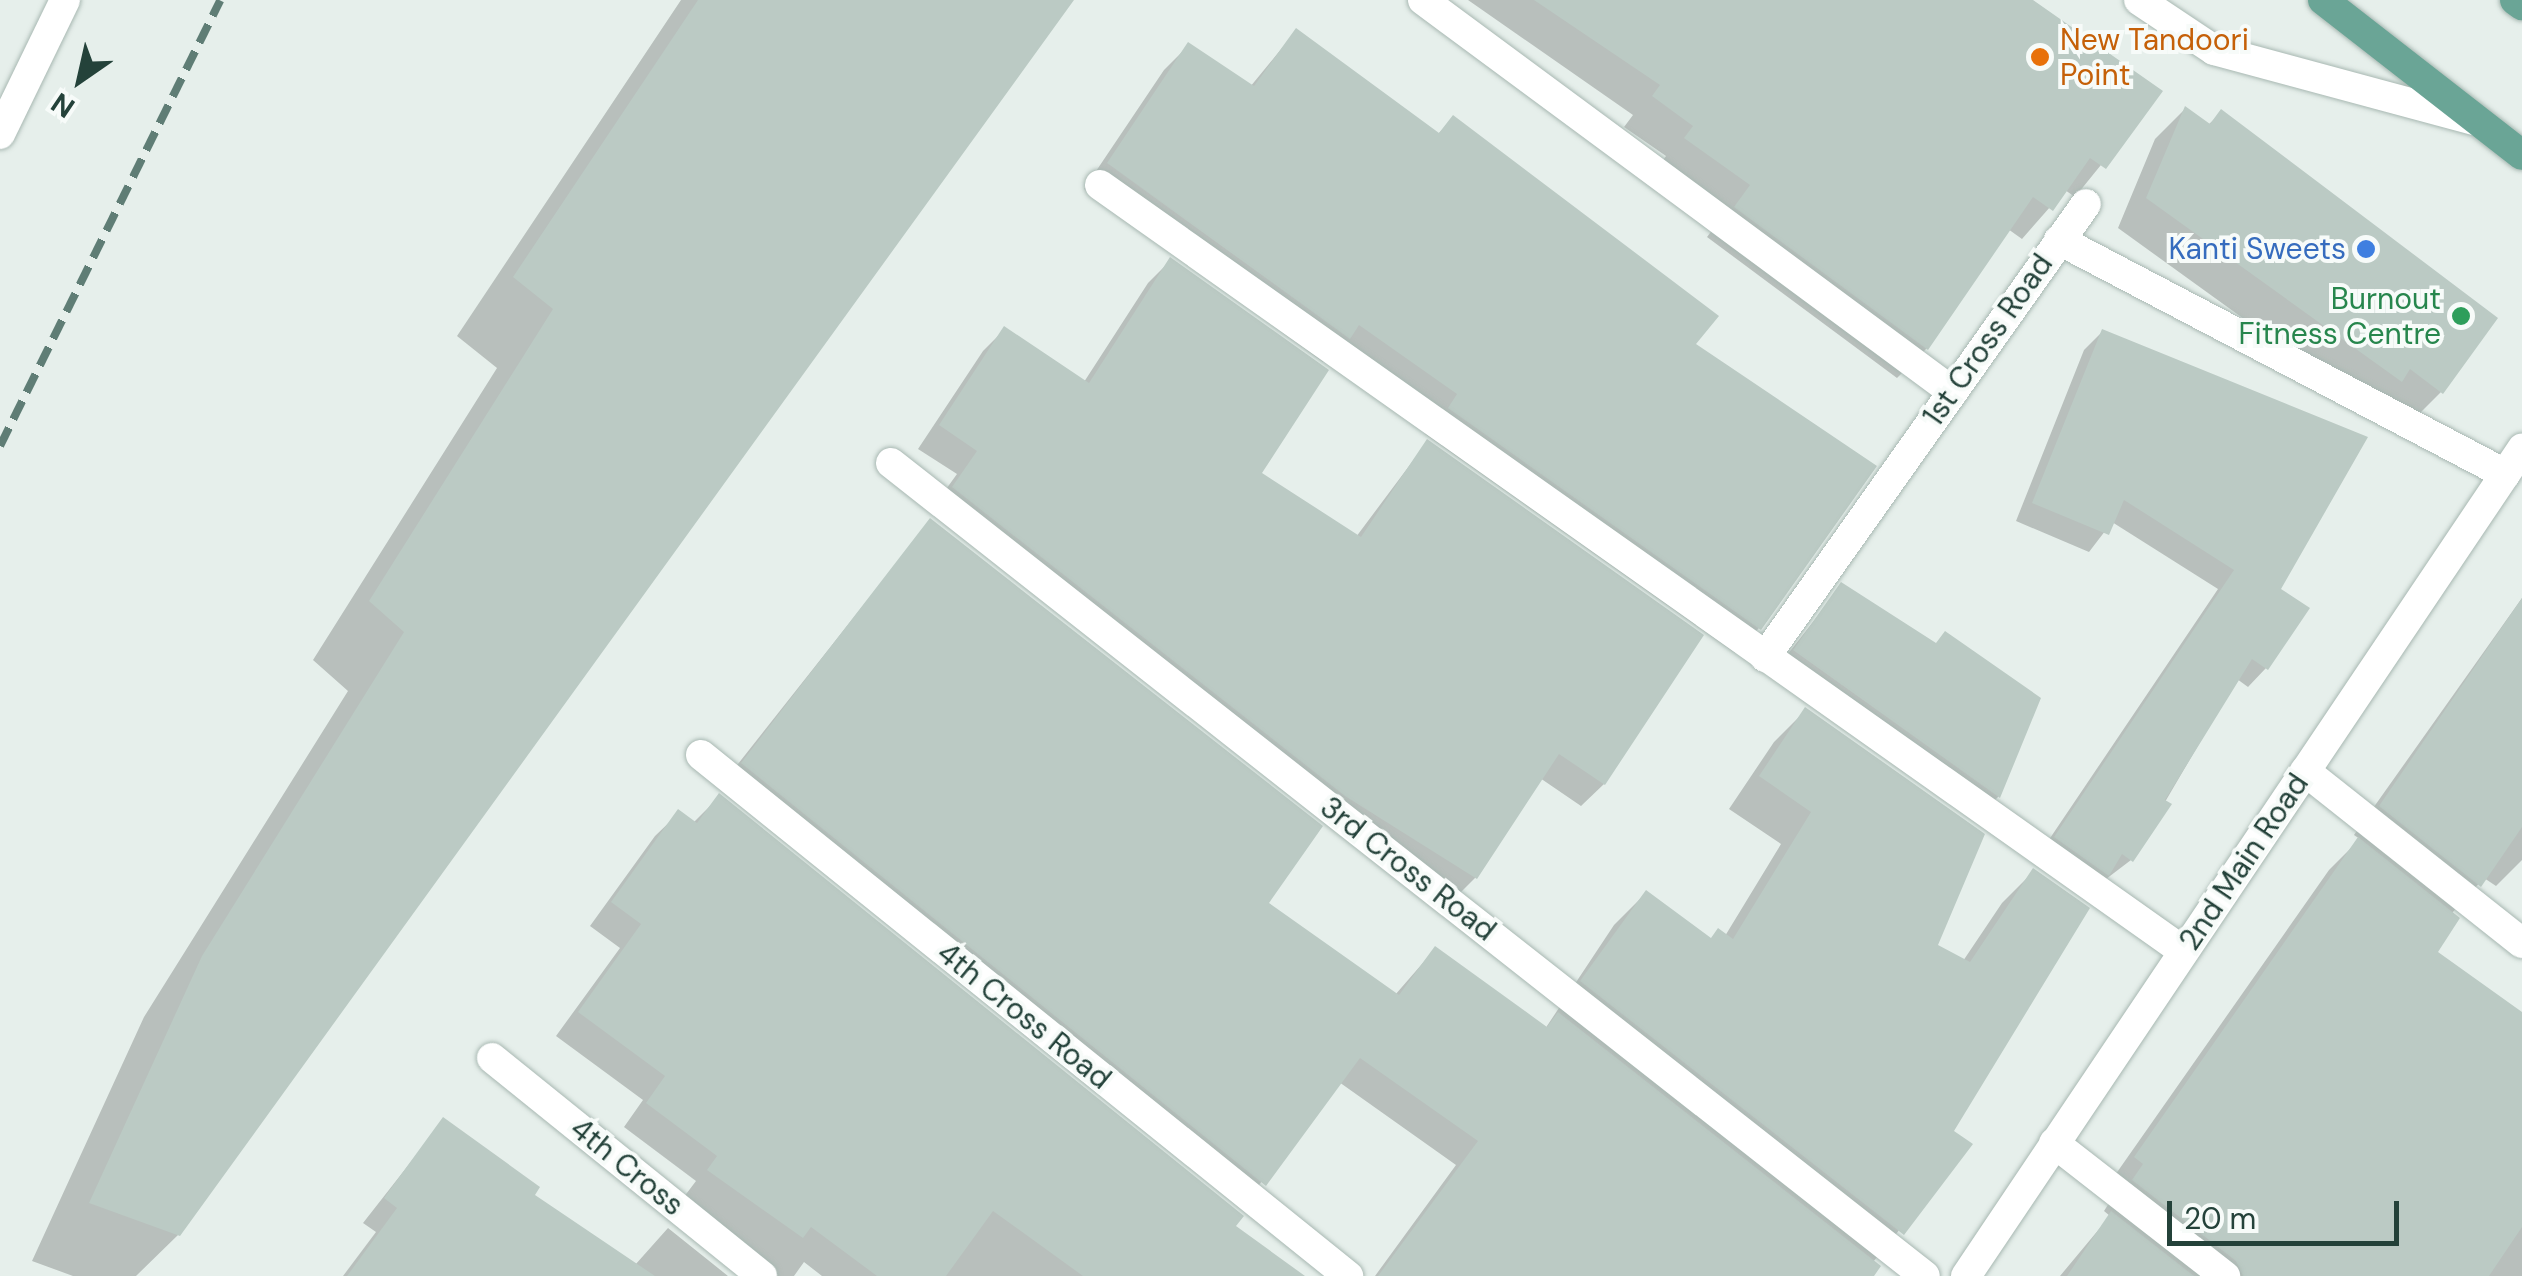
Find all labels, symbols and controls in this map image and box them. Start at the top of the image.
place label: New Tandoori Point [2060,22,2249,92]
north arrow [30,30,130,130]
marker: New Tandoori Point [2029,46,2051,68]
text: N [44,84,82,126]
place label: Kanti Sweets [2169,231,2346,267]
marker: Kanti Sweets [2355,238,2377,260]
street label: 1st Cross Road [1916,247,2060,433]
place label: Burnout Fitness Centre [2239,281,2441,352]
marker: Burnout Fitness Centre [2450,305,2472,327]
street label: 2nd Main Road [2172,767,2316,957]
street label: 3rd Cross Road [1313,789,1503,949]
street label: 4th Cross Road [930,935,1118,1097]
street label: 4th Cross [563,1110,691,1224]
scale bar [2172,1181,2404,1243]
text: 20 m [2184,1199,2256,1238]

